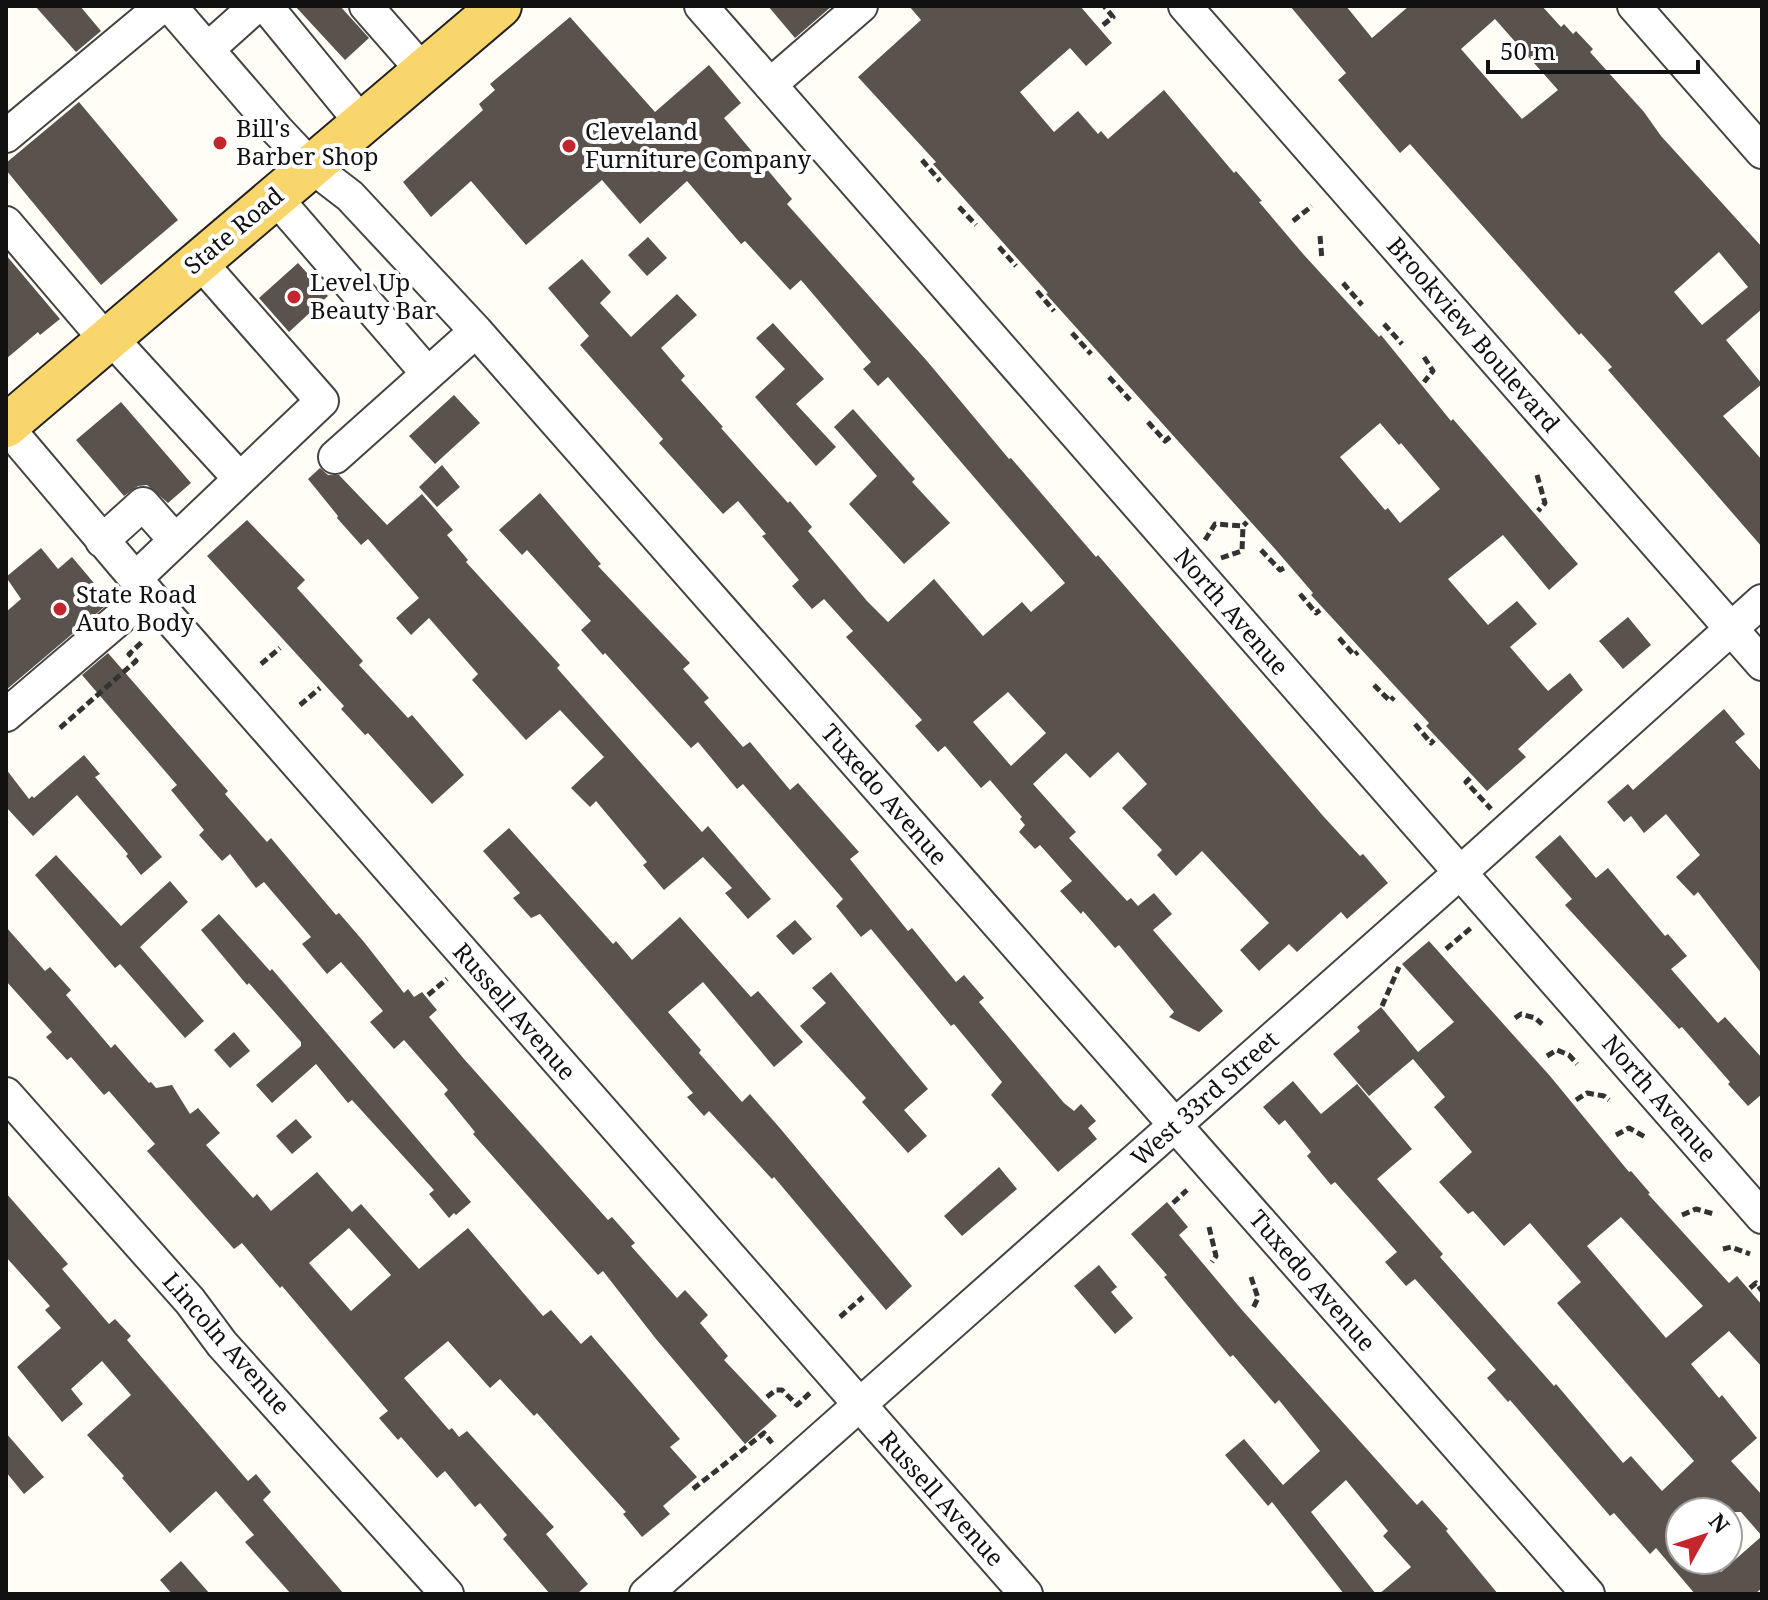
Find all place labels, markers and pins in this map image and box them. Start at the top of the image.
place label: Bill's Barber Shop [236,111,379,172]
place label: Cleveland Furniture Company [585,114,811,175]
marker: Bill's Barber Shop [211,134,229,152]
marker: Cleveland Furniture Company [560,137,578,155]
place label: Level Up Beauty Bar [310,265,436,326]
marker: Level Up Beauty Bar [285,288,303,306]
place label: State Road Auto Body [76,577,197,638]
marker: State Road Auto Body [51,600,69,618]

